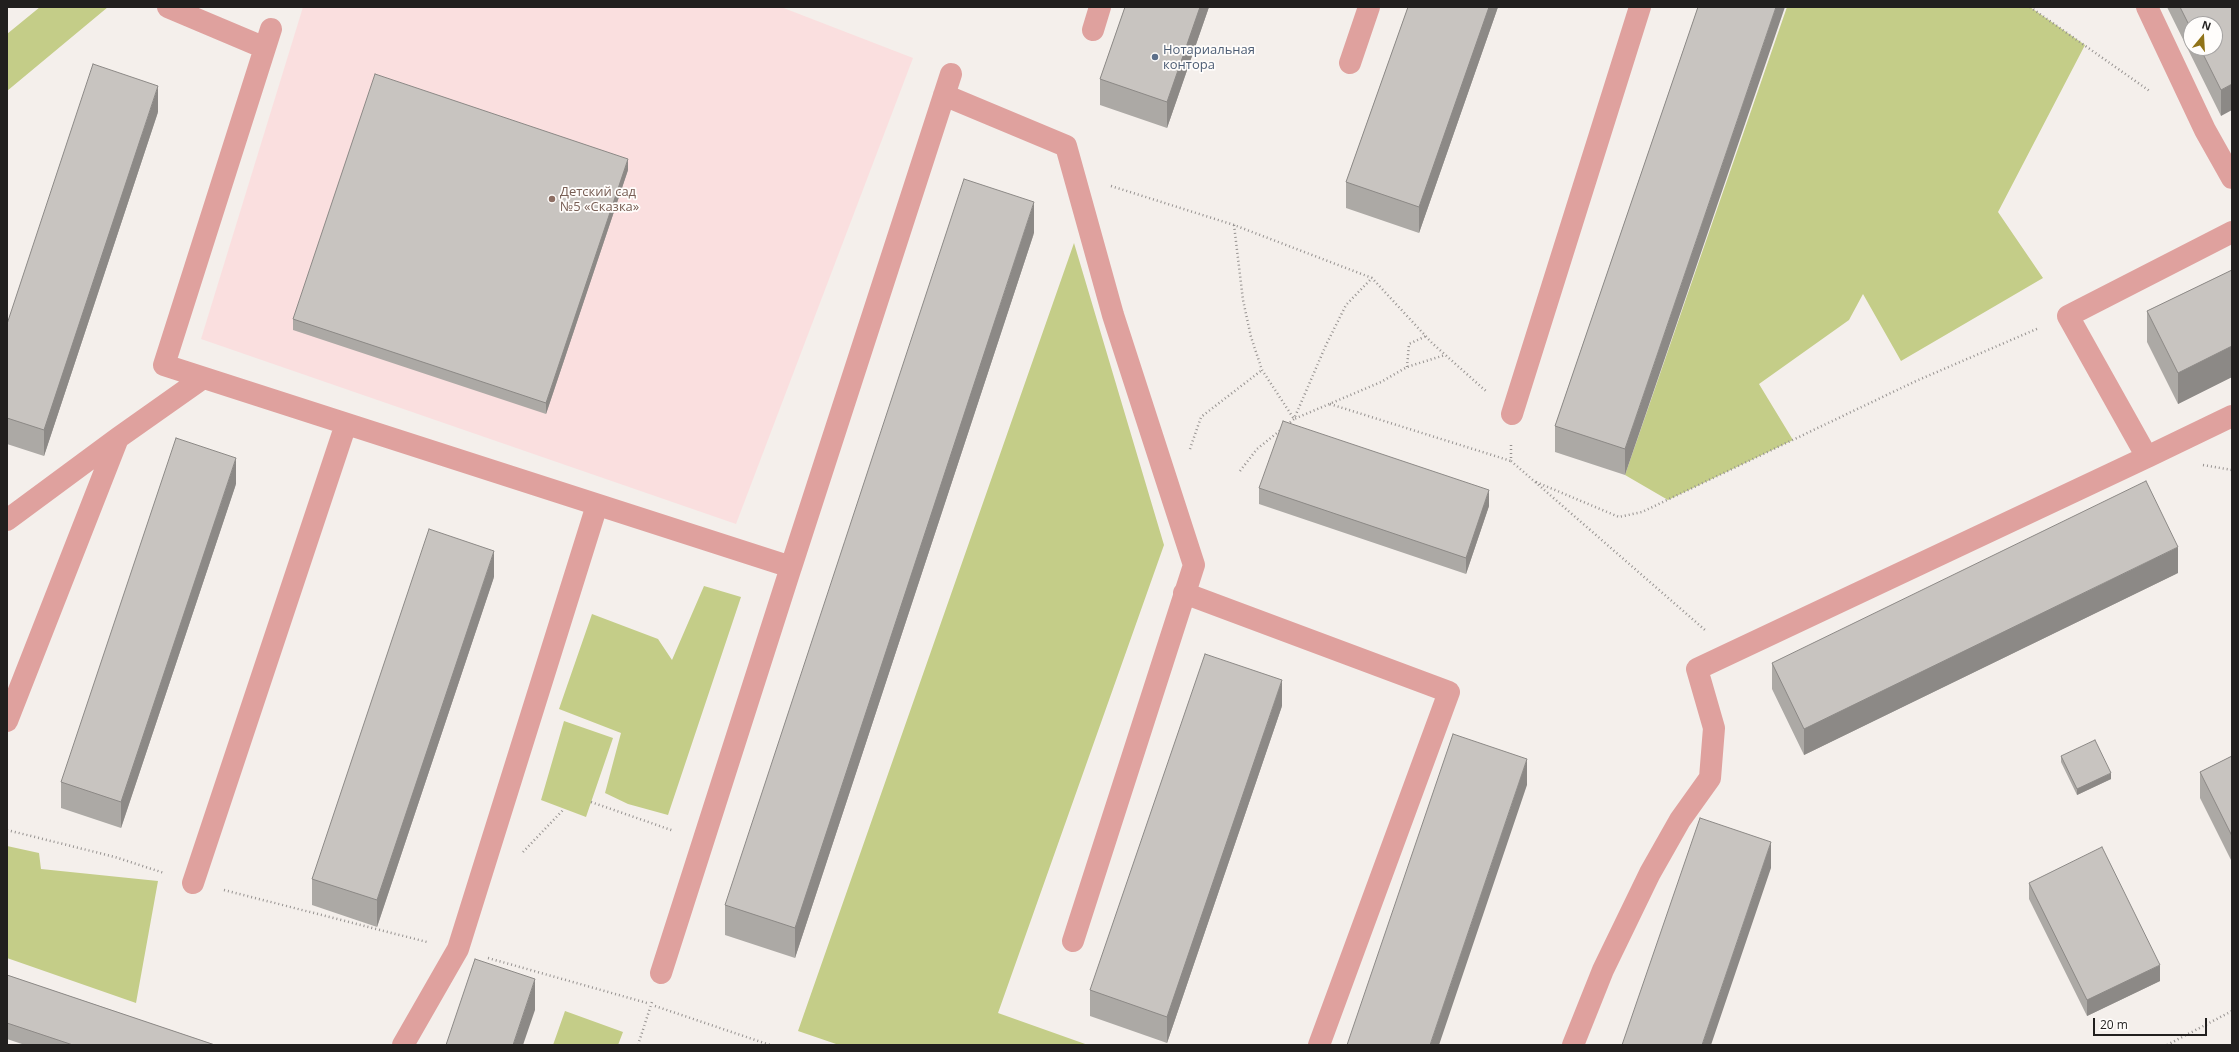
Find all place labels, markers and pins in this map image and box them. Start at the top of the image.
place label: Нотариальная контора [1163,42,1255,73]
marker: Нотариальная контора [1150,52,1160,62]
place label: Детский сад №5 «Сказка» [560,184,639,215]
marker: Детский сад №5 «Сказка» [547,194,557,204]

